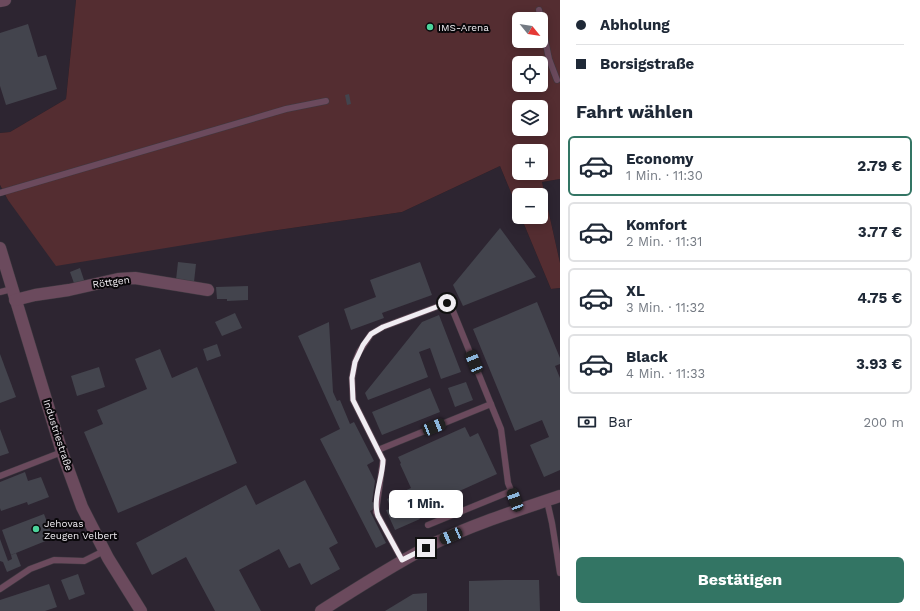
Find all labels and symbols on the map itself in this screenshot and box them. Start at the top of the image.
north arrow [512,12,548,48]
marker: IMS-Arena [425,22,435,32]
place label: IMS-Arena [438,22,489,33]
street label: Röttgen [92,274,130,290]
route start [438,294,456,312]
car [464,349,484,375]
street label: Industriestraße [41,398,75,472]
car [421,417,447,437]
car [505,487,525,513]
callout: 1 Min. [389,490,463,518]
place label: Jehovas Zeugen Velbert [44,518,118,541]
marker: Jehovas Zeugen Velbert [31,524,41,534]
car [438,526,464,546]
route end [417,539,435,557]

